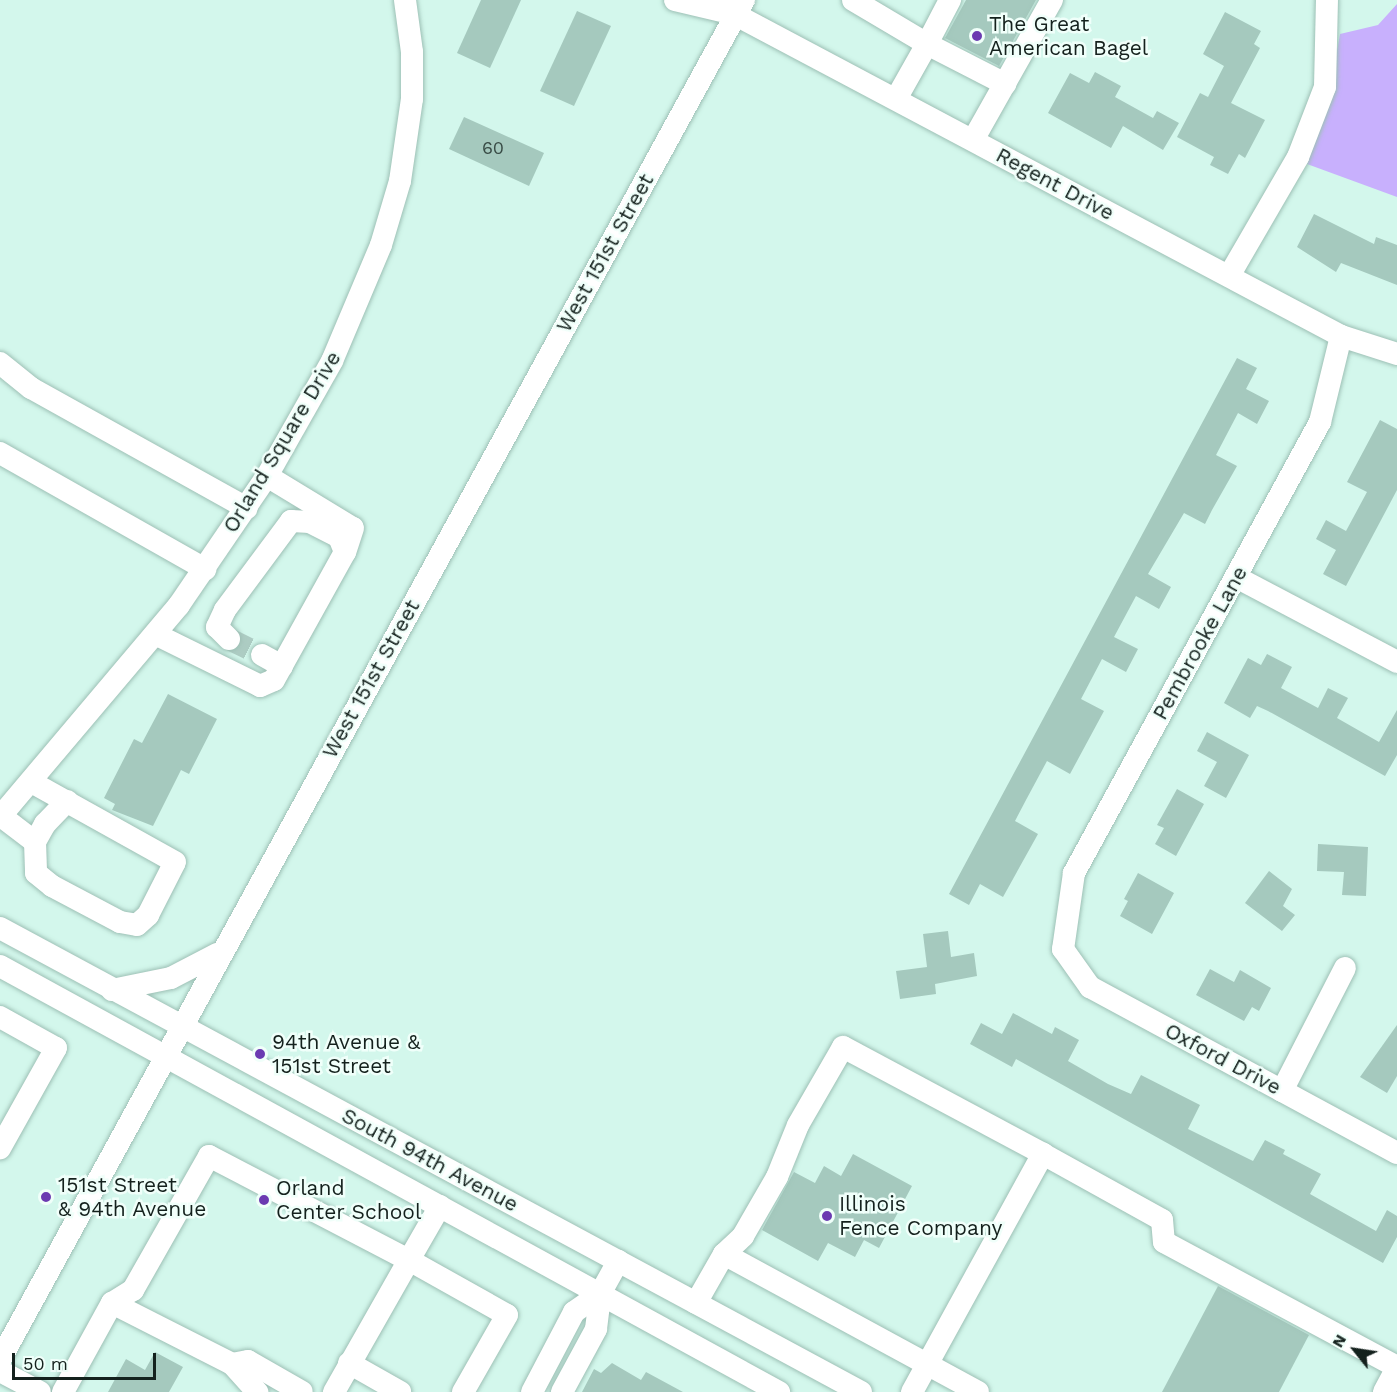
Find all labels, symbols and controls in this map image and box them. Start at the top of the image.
place label: The Great American Bagel [989,11,1148,61]
marker: The Great American Bagel [970,29,984,43]
house number: 60 [482,137,504,159]
street label: Regent Drive [992,142,1118,226]
street label: West 151st Street [551,169,659,337]
street label: Orland Square Drive [218,347,346,537]
street label: Pembrooke Lane [1147,562,1253,724]
street label: West 151st Street [317,595,425,763]
street label: Oxford Drive [1161,1018,1285,1100]
place label: 94th Avenue & 151st Street [272,1029,421,1079]
marker: 94th Avenue & 151st Street [253,1047,267,1061]
street label: South 94th Avenue [337,1103,523,1217]
place label: 151st Street & 94th Avenue [58,1172,207,1222]
place label: Orland Center School [276,1175,422,1225]
marker: 151st Street & 94th Avenue [39,1190,53,1204]
place label: Illinois Fence Company [839,1191,1002,1241]
marker: Orland Center School [257,1193,271,1207]
marker: Illinois Fence Company [820,1209,834,1223]
north arrow [1325,1320,1385,1380]
text: N [1328,1331,1350,1351]
scale bar [15,1341,159,1379]
text: 50 m [23,1353,68,1374]

